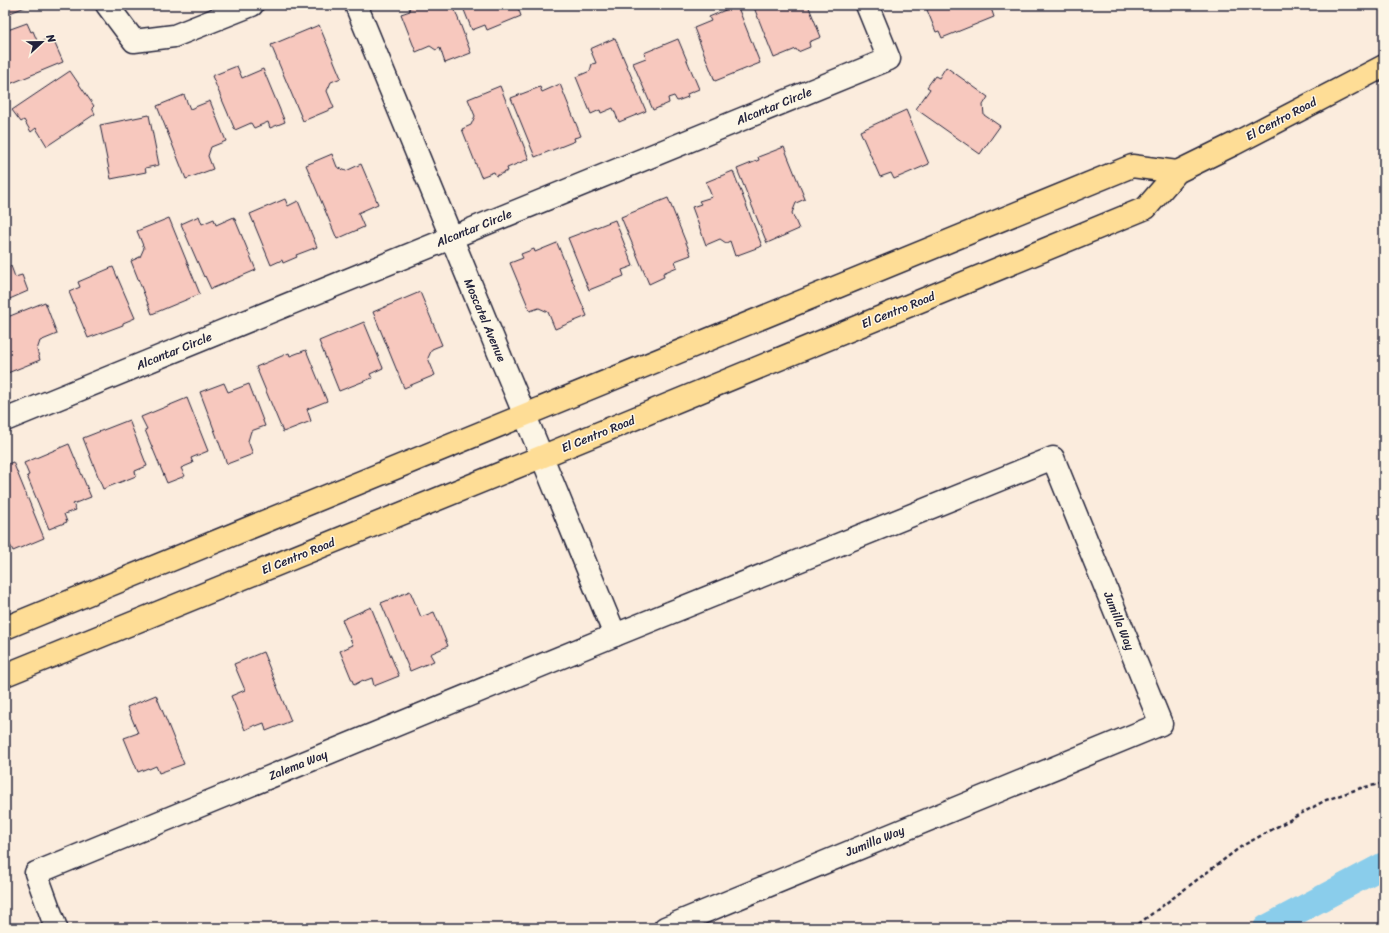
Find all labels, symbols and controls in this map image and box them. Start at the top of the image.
north arrow [22,22,62,62]
text: N [40,30,61,46]
street label: Alcantar Circle [732,81,815,132]
street label: El Centro Road [1241,91,1321,147]
street label: Alcantar Circle [432,203,515,254]
street label: Moscatel Avenue [457,275,513,365]
street label: El Centro Road [858,285,939,335]
street label: Alcantar Circle [132,326,215,377]
street label: El Centro Road [558,409,639,459]
street label: El Centro Road [258,531,339,581]
street label: Jumilla Way [1097,587,1141,655]
street label: Zalema Way [265,743,332,787]
street label: Jumilla Way [841,819,909,863]

